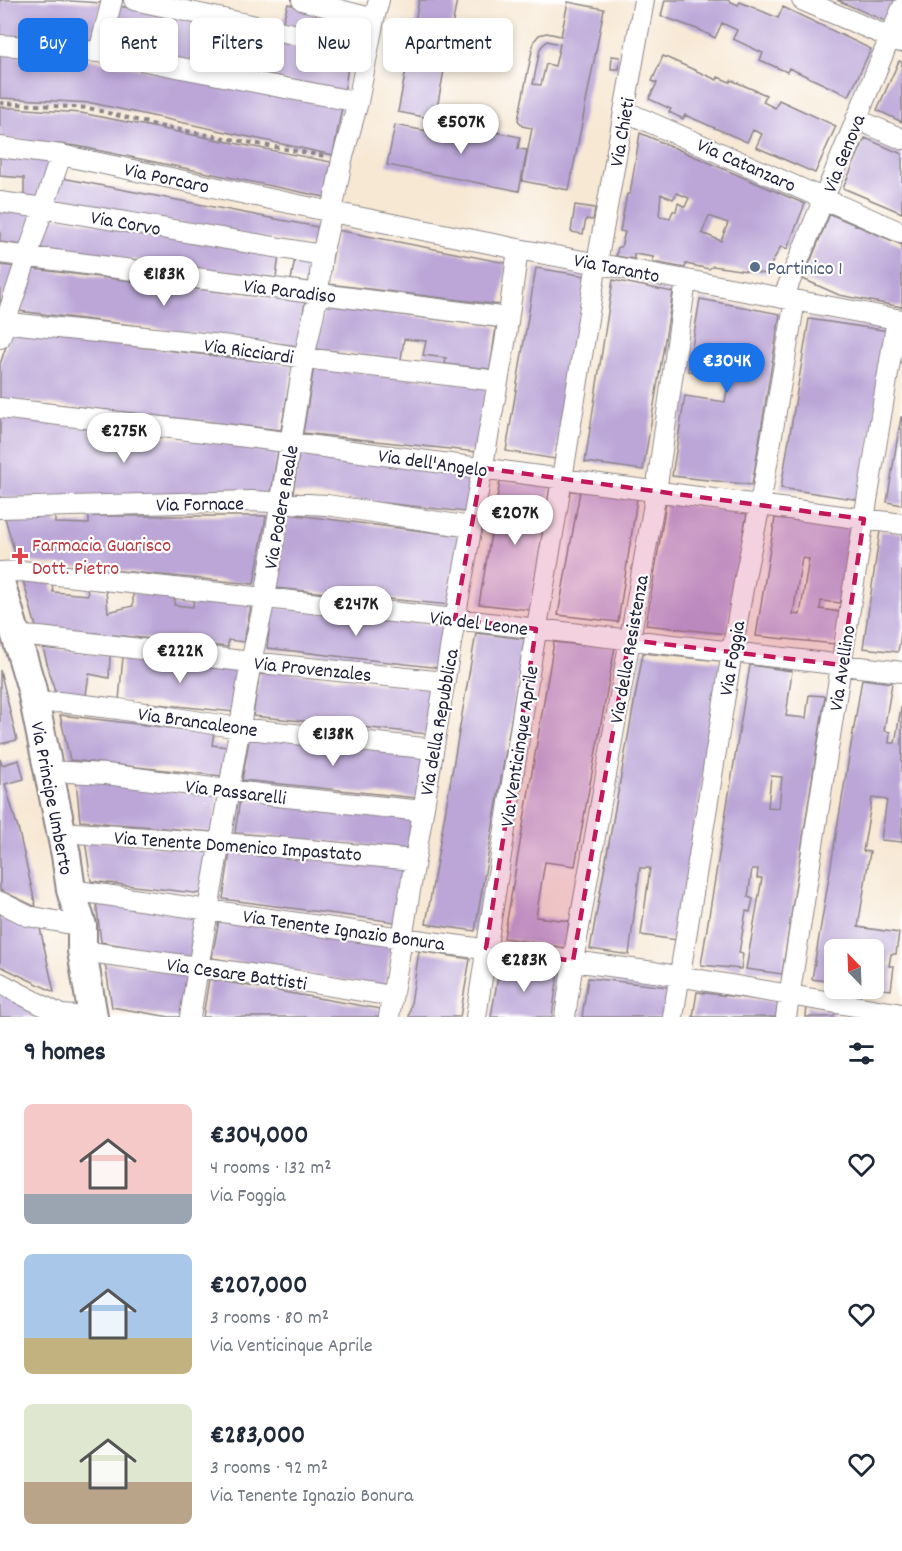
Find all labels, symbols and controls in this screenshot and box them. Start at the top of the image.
chip: Buy [18,18,88,72]
chip: Rent [100,18,178,72]
chip: Filters [190,18,284,72]
chip: New [296,18,371,72]
chip: Apartment [383,18,513,72]
street label: Via Chieti [604,95,644,169]
pin: €507K [419,104,503,155]
text: €507K [437,109,485,137]
street label: Via Genova [817,110,874,197]
street label: Via Catanzaro [692,132,800,201]
street label: Via Porcaro [121,157,212,203]
street label: Via Corvo [88,205,163,245]
street label: Via Taranto [571,248,662,292]
pin: €183K [122,256,206,307]
place label: Partinico 1 [767,256,843,284]
marker: Partinico 1 [748,260,762,274]
text: €183K [143,261,185,289]
street label: Via Paradiso [242,273,338,313]
street label: Via Ricciardi [202,333,296,373]
pin: €304K [685,343,769,394]
text: €304K [703,348,751,376]
pin: €275K [82,413,166,464]
text: €275K [101,418,147,446]
street label: Via Podere Reale [258,443,308,572]
street label: Via dell'Angelo [376,443,489,487]
street label: Via Fornace [156,491,244,521]
pin: €207K [473,495,557,546]
text: €207K [491,500,539,528]
place label: Farmacia Guarisco Dott. Pietro [32,533,171,584]
marker: Farmacia Guarisco Dott. Pietro [13,549,27,563]
street label: Via della Resistenza [604,572,658,726]
pin: €247K [314,586,398,637]
text: €247K [333,591,379,619]
street label: Via del Leone [428,605,530,645]
street label: Via Foggia [714,618,754,698]
street label: Via Avellino [823,623,865,713]
pin: €222K [138,633,222,684]
text: €222K [157,638,203,666]
street label: Via della Repubblica [414,646,468,798]
street label: Via Provenzales [253,651,373,691]
street label: Via Venticinque Aprile [494,664,548,829]
street label: Via Brancaleone [136,702,259,746]
pin: €138K [291,716,375,767]
street label: Via Principe Umberto [21,720,79,878]
text: €138K [312,721,354,749]
street label: Via Passarelli [184,774,288,814]
street label: Via Tenente Domenico Impastato [113,825,363,871]
street label: Via Tenente Ignazio Bonura [241,904,447,960]
north arrow [824,939,884,999]
map controls [824,939,884,999]
pin: €283K [482,942,566,993]
text: €283K [501,947,547,975]
street label: Via Cesare Battisti [165,952,309,1000]
text: 9 homes [24,1035,106,1072]
icon: filters [845,1037,878,1070]
text: €304,000 [210,1118,308,1155]
icon: home [72,1128,144,1200]
icon: heart [845,1148,878,1181]
text: 4 rooms · 132 m² [210,1155,332,1183]
text: Via Foggia [210,1183,286,1211]
text: €207,000 [210,1268,307,1305]
icon: home [72,1278,144,1350]
icon: heart [845,1298,878,1331]
text: 3 rooms · 80 m² [210,1305,329,1333]
text: Via Venticinque Aprile [210,1333,373,1361]
text: €283,000 [210,1418,305,1455]
icon: home [72,1428,144,1500]
icon: heart [845,1448,878,1481]
text: 3 rooms · 92 m² [210,1455,328,1483]
text: Via Tenente Ignazio Bonura [210,1483,413,1511]

